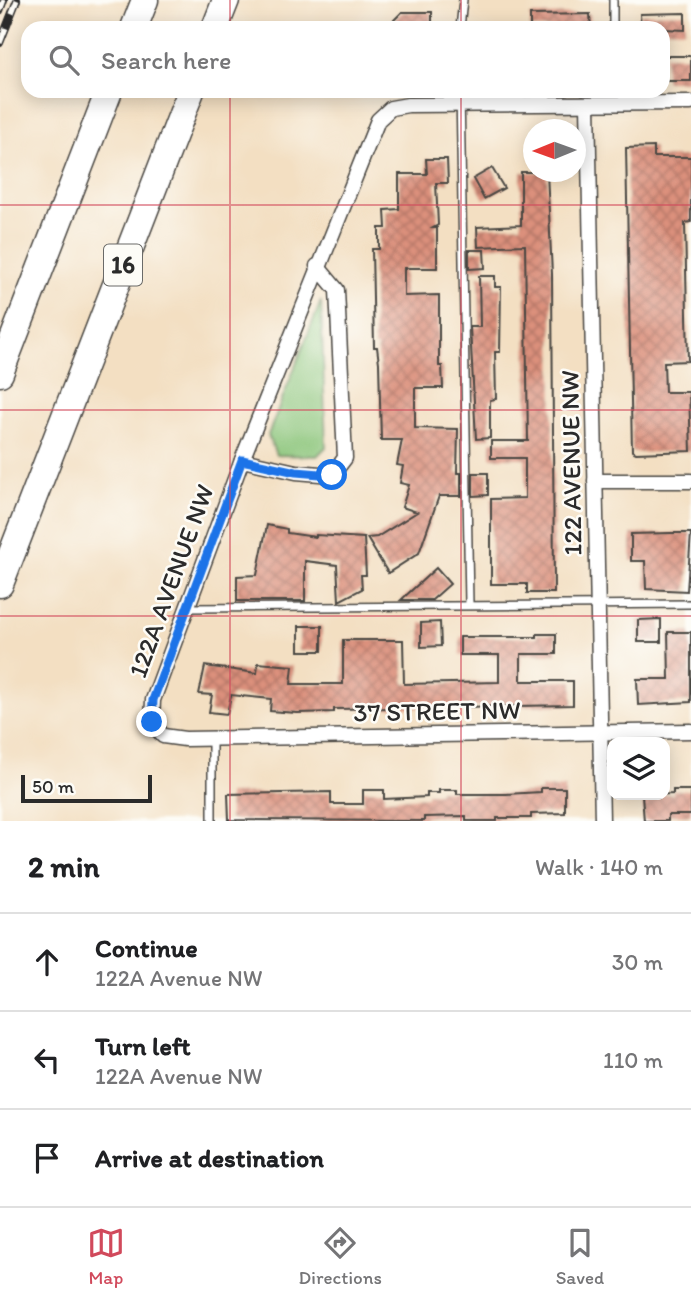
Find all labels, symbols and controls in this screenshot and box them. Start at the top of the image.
search box [21,21,670,98]
icon: search [45,41,83,79]
text: Search here [101,44,231,76]
north arrow [523,119,586,182]
road number: 16 [104,244,142,286]
street label: 122 AVENUE NW [553,370,589,556]
route start [316,459,347,490]
street label: 122A AVENUE NW [121,480,221,682]
street label: 37 STREET NW [353,694,521,728]
route end [136,706,167,737]
map controls [607,737,670,800]
button: layers [607,737,670,800]
scale bar [21,772,152,804]
text: 50 m [32,775,74,798]
text: 2 min [28,848,99,885]
text: Walk · 140 m [535,853,663,881]
text: Continue [95,932,198,964]
icon: ahead [28,943,66,981]
text: 30 m [612,948,663,976]
text: 122A Avenue NW [95,964,262,992]
text: Turn left [95,1030,191,1062]
icon: left [28,1041,66,1079]
text: 110 m [603,1046,663,1074]
text: 122A Avenue NW [95,1062,262,1090]
icon: arrive [28,1139,66,1177]
text: Arrive at destination [95,1142,324,1174]
tab: Map [87,1224,125,1289]
tab: Directions [298,1224,382,1289]
tab: Saved [556,1224,604,1289]

